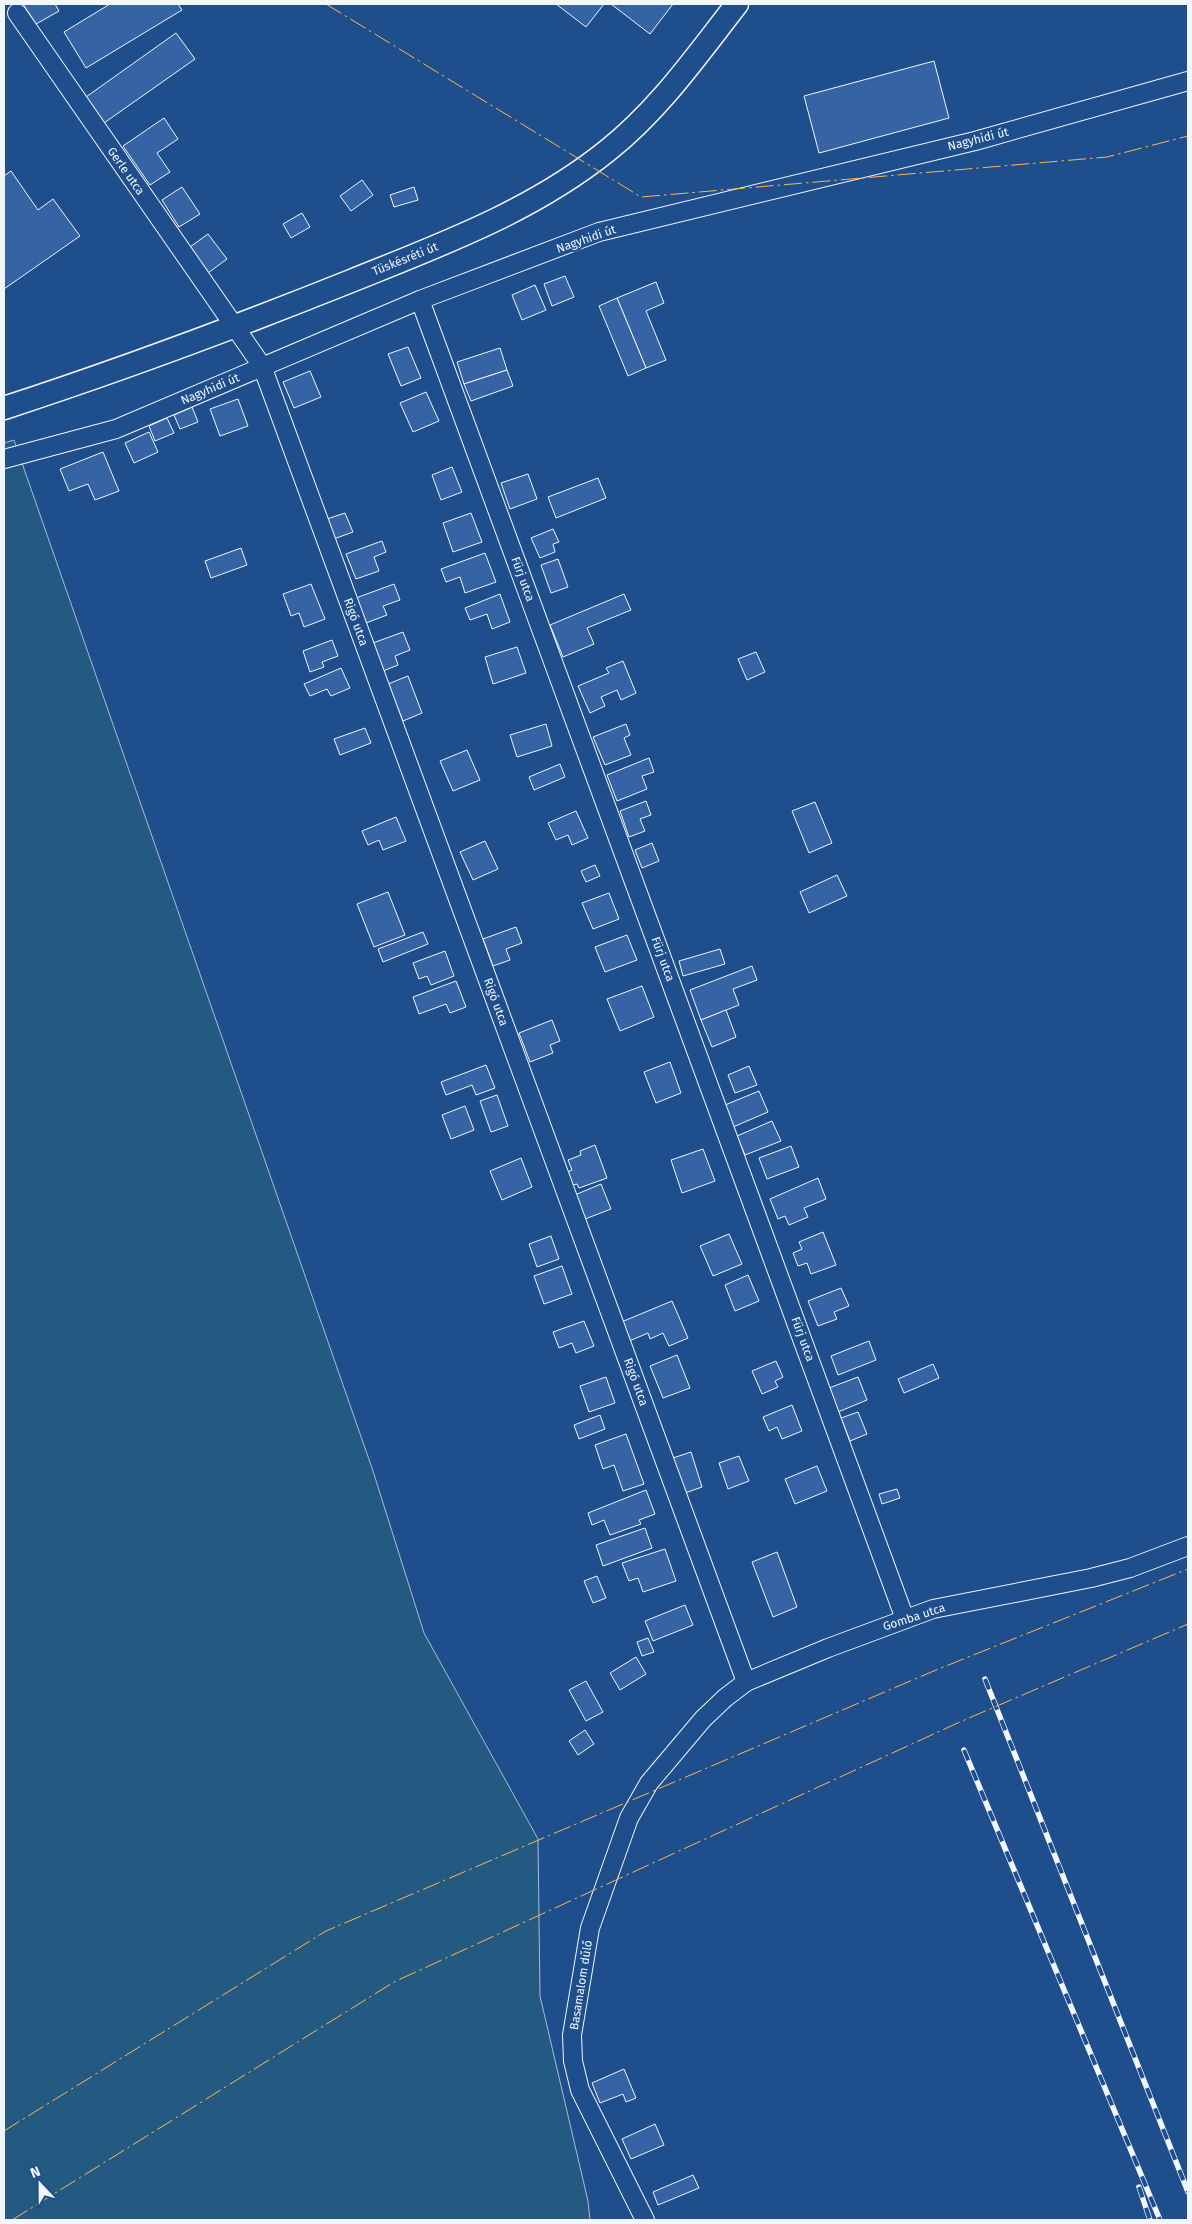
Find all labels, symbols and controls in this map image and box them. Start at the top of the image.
street label: Nagyhidi út [946,125,1011,153]
street label: Gerle utca [104,144,148,198]
street label: Nagyhidi út [554,222,618,256]
street label: Tüskésréti út [370,239,440,279]
street label: Nagyhidi út [179,370,242,408]
street label: Fürj utca [508,555,538,603]
street label: Rigó utca [341,596,371,648]
street label: Fürj utca [648,935,678,983]
street label: Rigó utca [481,976,511,1028]
street label: Fürj utca [788,1315,818,1363]
street label: Rigó utca [621,1356,651,1408]
street label: Gomba utca [881,1600,947,1634]
street label: Basamalom dűlő [567,1939,595,2031]
north arrow [15,2159,65,2209]
text: N [28,2163,43,2182]

